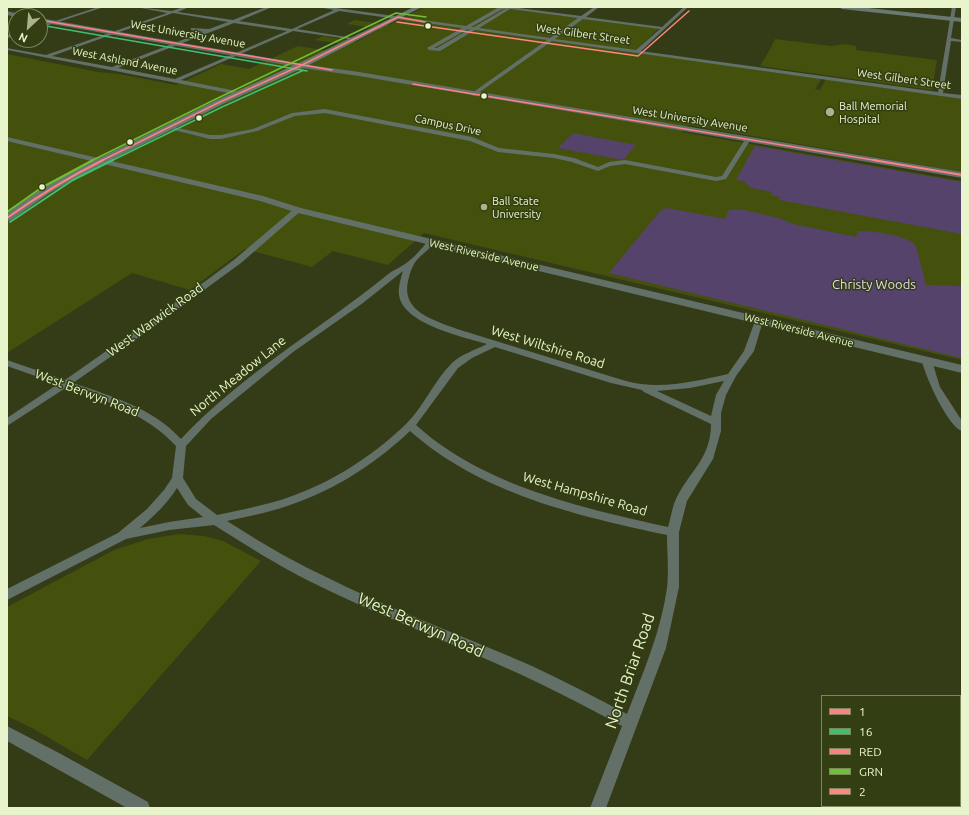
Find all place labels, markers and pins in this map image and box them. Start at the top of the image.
unlabelled marker [423,21,433,31]
unlabelled marker [479,91,489,101]
place label: Ball Memorial Hospital [839,99,907,125]
marker: Ball Memorial Hospital [824,106,836,118]
unlabelled marker [194,113,204,123]
unlabelled marker [125,137,135,147]
unlabelled marker [37,182,47,192]
place label: Ball State University [492,194,541,220]
marker: Ball State University [479,202,489,212]

